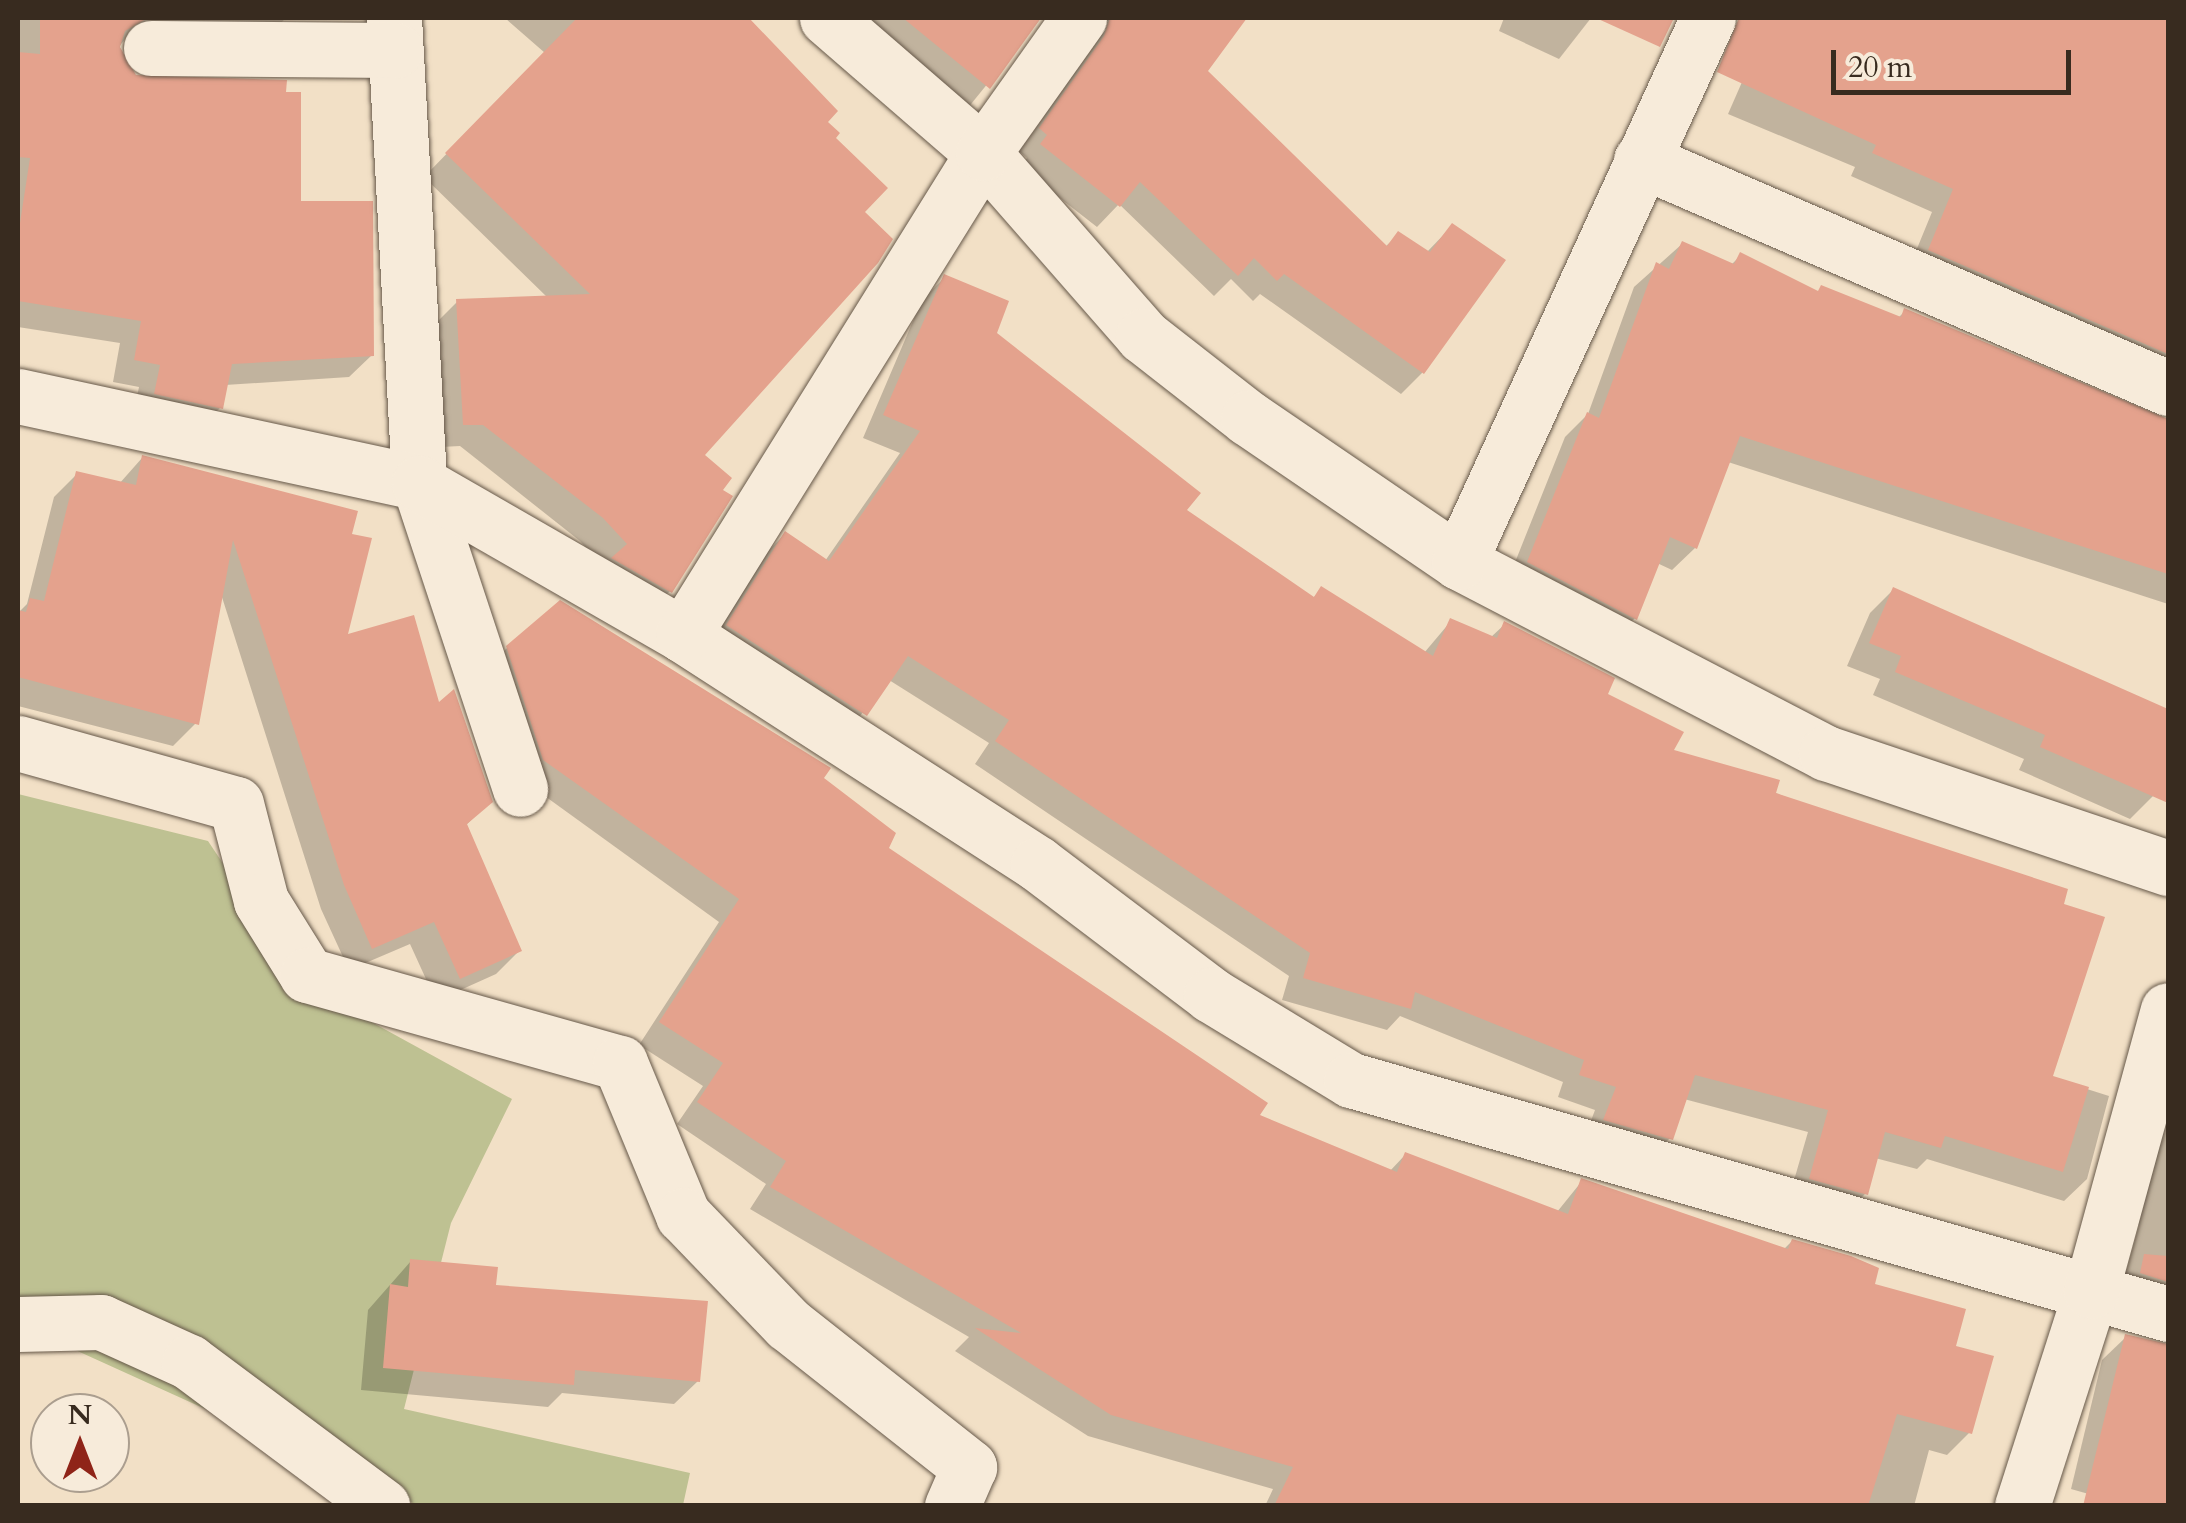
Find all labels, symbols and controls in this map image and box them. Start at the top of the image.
scale bar [1836,30,2076,92]
text: 20 m [1848,47,1912,88]
north arrow [30,1393,130,1493]
text: N [68,1396,92,1434]

